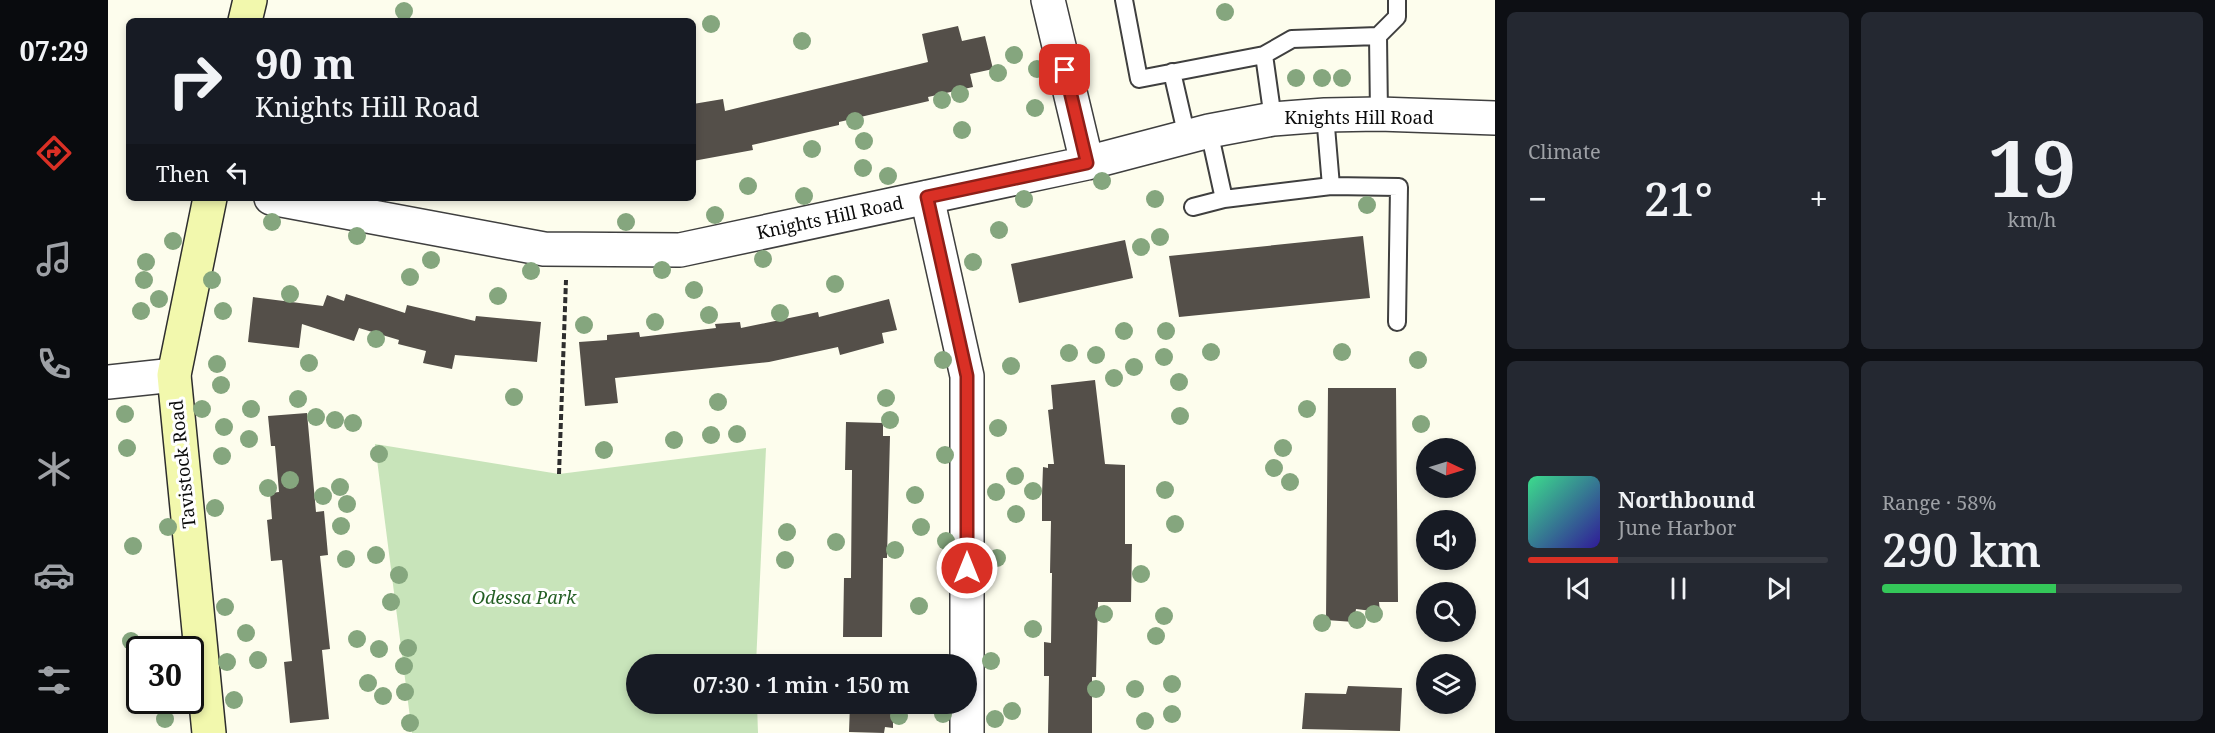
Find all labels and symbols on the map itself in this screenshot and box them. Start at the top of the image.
pin [1039,44,1090,95]
street label: Knights Hill Road [1284,105,1434,129]
street label: Knights Hill Road [754,190,905,244]
street label: Tavistock Road [163,399,201,530]
north arrow [1416,438,1476,498]
position arrow [935,536,999,600]
park label: Odessa Park [472,585,577,609]
speed limit sign: 30 [126,636,204,714]

